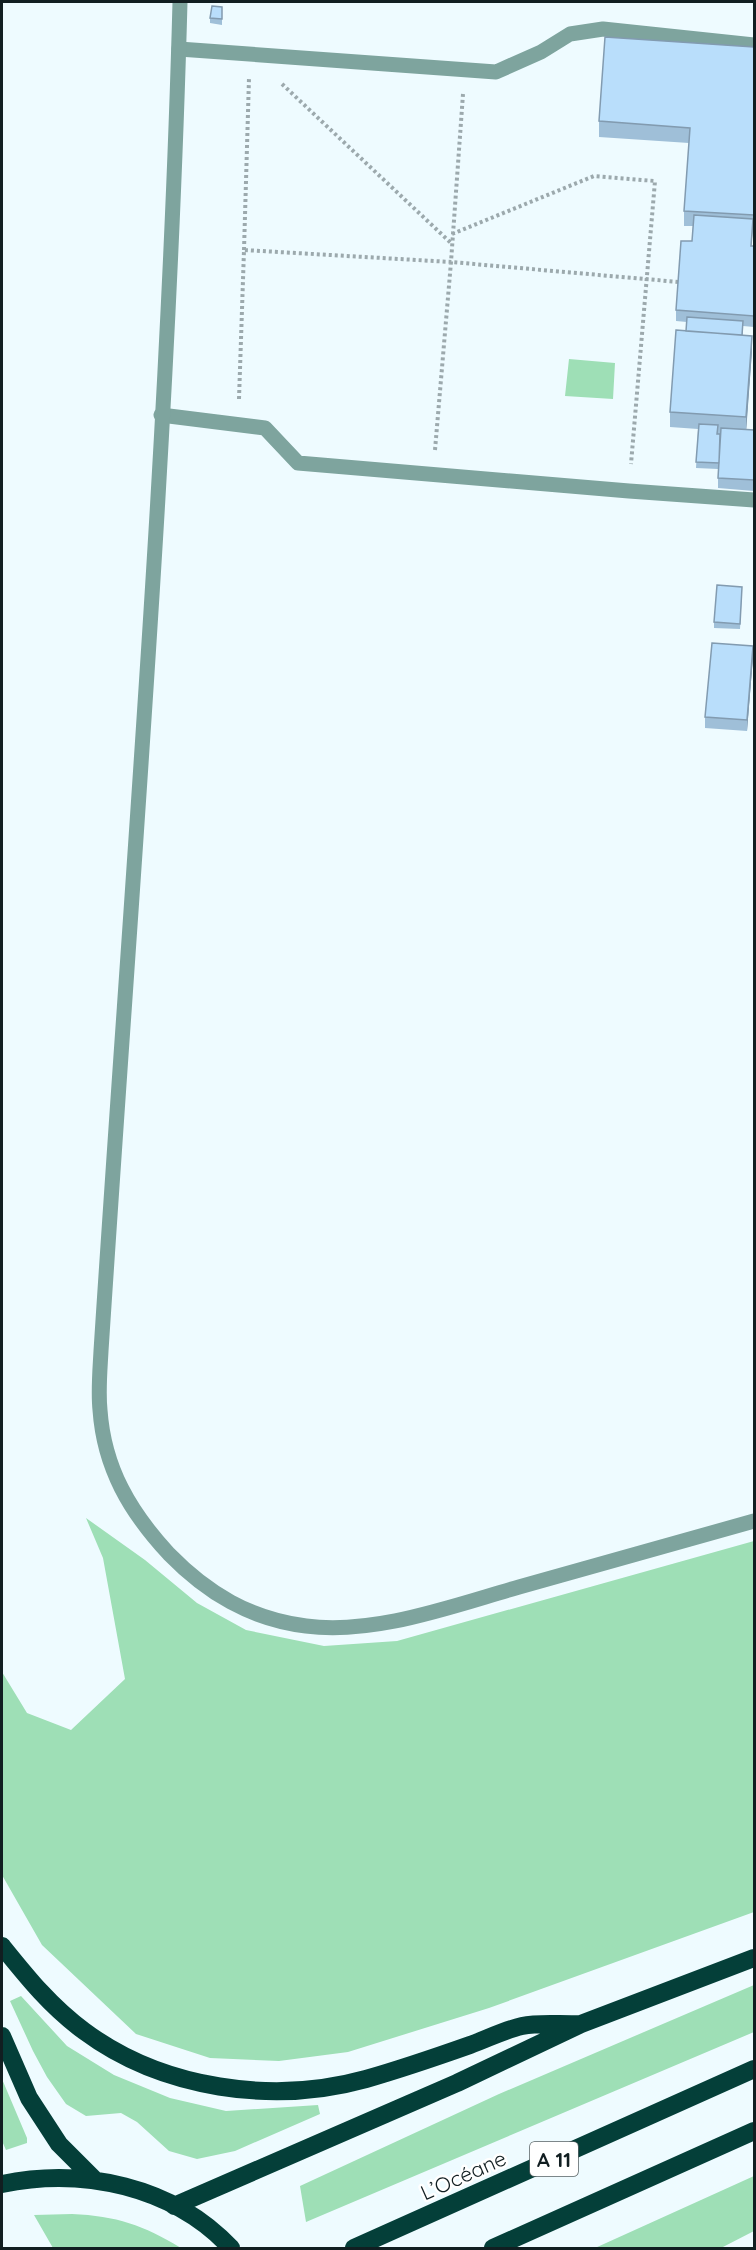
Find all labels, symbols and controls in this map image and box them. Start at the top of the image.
road number: A 11 [530,2142,578,2176]
street label: L’Océane [416,2145,510,2205]

